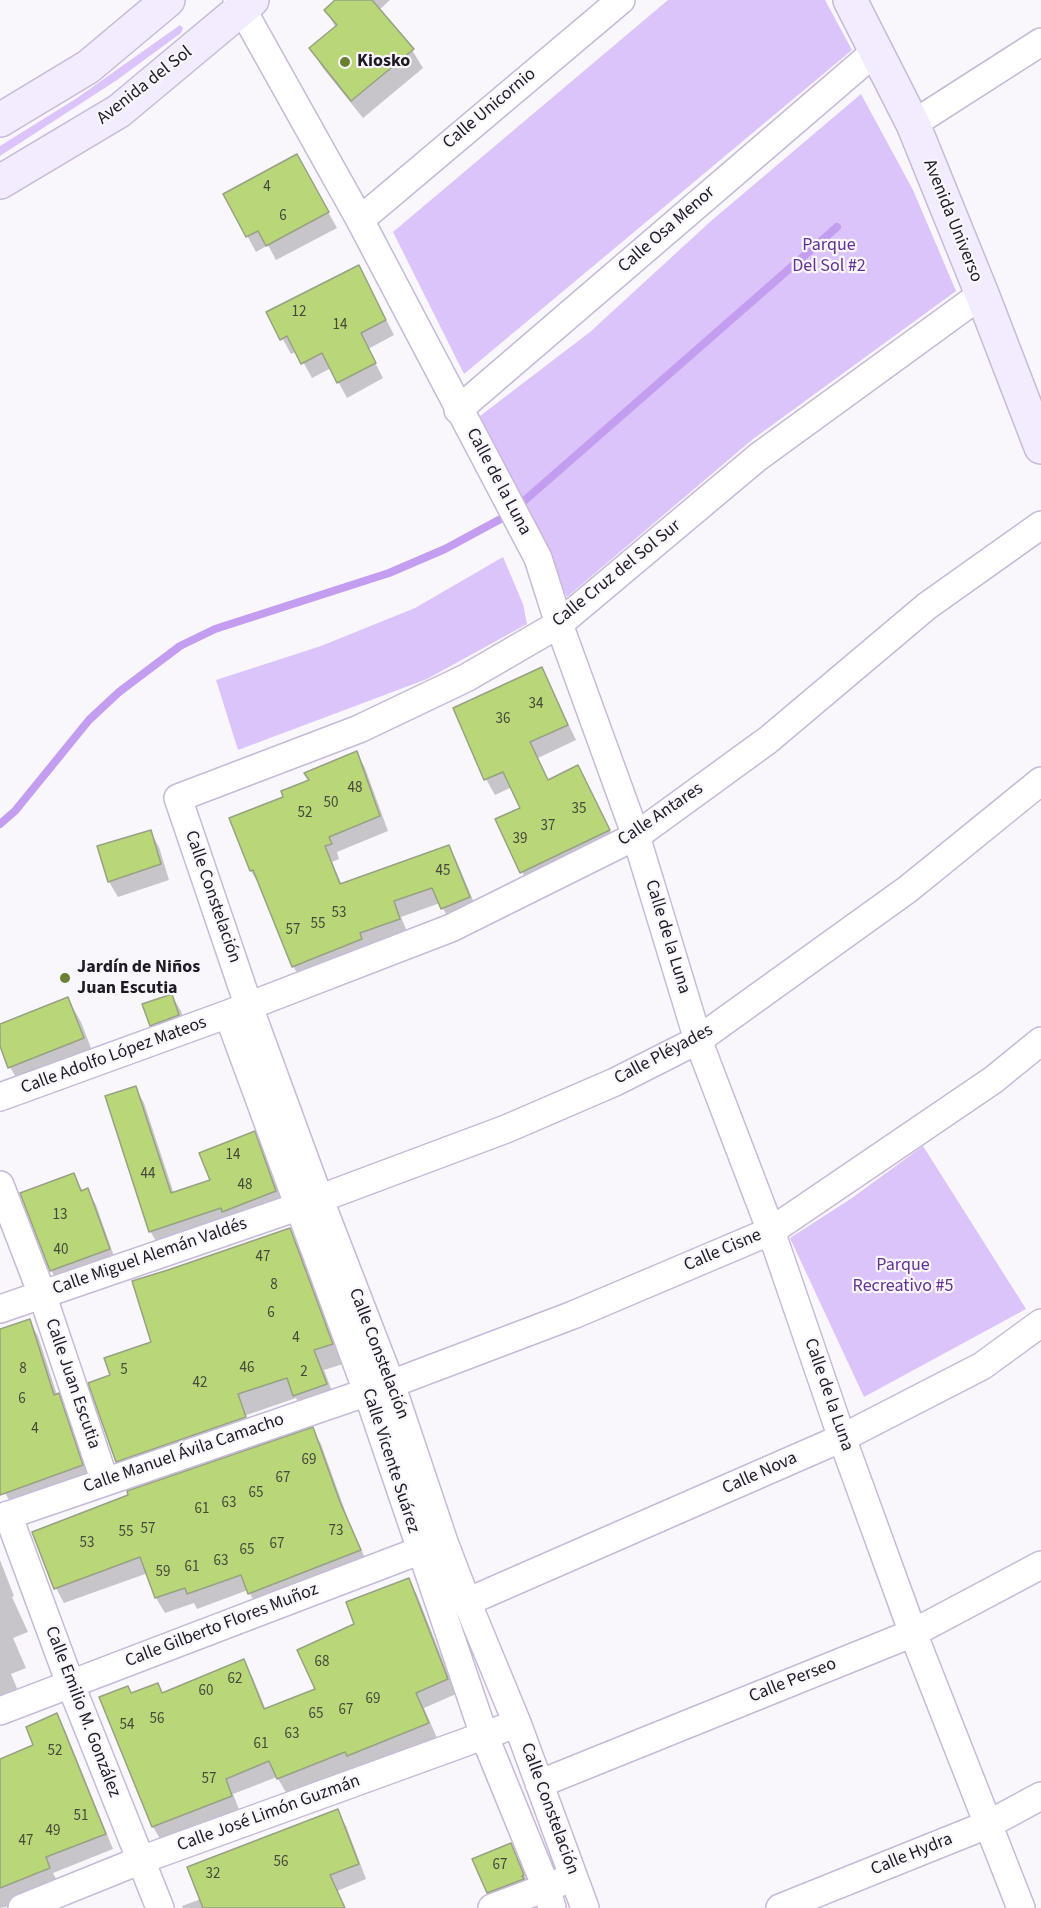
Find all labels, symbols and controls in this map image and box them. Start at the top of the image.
street label: Avenida del Sol [93,42,197,130]
place label: Kiosko [357,51,410,73]
marker: Kiosko [338,55,352,69]
street label: Calle Unicornio [439,64,541,154]
street label: Avenida Universo [918,156,986,286]
house number: 4 [263,179,271,197]
street label: Calle Osa Menor [614,182,720,278]
house number: 6 [279,208,287,226]
park label: Parque Del Sol #2 [792,235,866,278]
house number: 12 [292,304,306,322]
house number: 14 [333,317,347,335]
street label: Calle de la Luna [461,425,535,539]
street label: Calle Cruz del Sol Sur [548,516,686,632]
house number: 34 [529,696,543,714]
house number: 36 [496,711,510,729]
street label: Calle Antares [614,779,708,851]
house number: 48 [348,780,362,798]
house number: 50 [324,795,338,813]
house number: 35 [572,801,586,819]
house number: 52 [298,805,312,823]
house number: 37 [541,818,555,836]
street label: Calle Constelación [179,828,245,966]
house number: 39 [513,831,527,849]
house number: 45 [436,863,450,881]
street label: Calle de la Luna [639,877,695,997]
house number: 53 [332,905,346,923]
house number: 55 [311,916,325,934]
house number: 57 [286,922,300,940]
place label: Jardín de Niños Juan Escutia [77,957,200,1000]
marker: Jardín de Niños Juan Escutia [58,971,72,985]
street label: Calle Adolfo López Mateos [18,1012,210,1100]
street label: Calle Pléyades [611,1020,717,1090]
house number: 14 [226,1147,240,1165]
house number: 44 [141,1166,155,1184]
house number: 48 [238,1177,252,1195]
house number: 13 [53,1207,67,1225]
street label: Calle Miguel Alemán Valdés [50,1214,250,1300]
street label: Calle Cisne [681,1225,765,1277]
house number: 40 [54,1242,68,1260]
house number: 47 [256,1249,270,1267]
park label: Parque Recreativo #5 [853,1255,953,1298]
house number: 8 [270,1277,278,1295]
street label: Calle Constelación [343,1285,413,1423]
house number: 6 [267,1305,275,1323]
street label: Calle Juan Escutia [40,1316,104,1452]
house number: 4 [292,1330,300,1348]
street label: Calle de la Luna [799,1336,857,1454]
house number: 46 [240,1360,254,1378]
house number: 8 [19,1361,27,1379]
house number: 5 [120,1362,128,1380]
house number: 2 [300,1364,308,1382]
house number: 42 [193,1375,207,1393]
street label: Calle Vicente Suárez [356,1386,424,1536]
house number: 6 [18,1391,26,1409]
street label: Calle Manuel Ávila Camacho [81,1409,287,1499]
house number: 4 [31,1421,39,1439]
street label: Calle Nova [719,1448,801,1500]
house number: 69 [302,1452,316,1470]
house number: 67 [276,1470,290,1488]
house number: 65 [249,1485,263,1503]
house number: 63 [222,1495,236,1513]
house number: 61 [195,1501,209,1519]
house number: 57 [141,1521,155,1539]
house number: 73 [329,1523,343,1541]
house number: 55 [119,1524,133,1542]
house number: 53 [80,1535,94,1553]
house number: 67 [270,1536,284,1554]
house number: 65 [240,1542,254,1560]
house number: 63 [214,1553,228,1571]
house number: 61 [185,1559,199,1577]
house number: 59 [156,1564,170,1582]
street label: Calle Gilberto Flores Muñoz [122,1579,322,1673]
street label: Calle Emilio M. González [39,1623,125,1801]
house number: 68 [315,1654,329,1672]
street label: Calle Perseo [746,1654,840,1708]
house number: 62 [228,1671,242,1689]
house number: 60 [199,1683,213,1701]
house number: 69 [366,1691,380,1709]
house number: 67 [339,1702,353,1720]
house number: 65 [309,1706,323,1724]
house number: 56 [150,1711,164,1729]
house number: 54 [120,1717,134,1735]
house number: 63 [285,1726,299,1744]
house number: 61 [254,1736,268,1754]
street label: Calle Constelación [515,1740,583,1878]
house number: 52 [48,1743,62,1761]
street label: Calle José Limón Guzmán [175,1771,363,1857]
house number: 57 [202,1771,216,1789]
house number: 51 [74,1808,88,1826]
house number: 49 [46,1823,60,1841]
street label: Calle Hydra [868,1829,956,1881]
house number: 47 [19,1833,33,1851]
house number: 56 [274,1854,288,1872]
house number: 67 [493,1857,507,1875]
house number: 32 [206,1866,220,1884]

